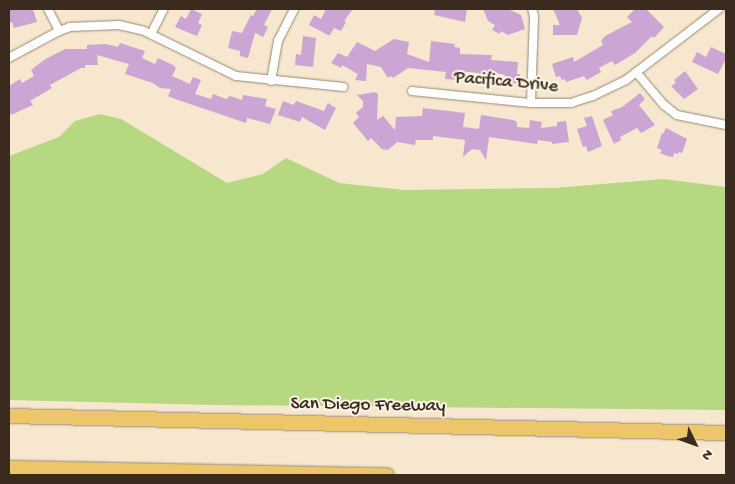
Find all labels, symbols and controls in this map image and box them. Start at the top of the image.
street label: Pacifica Drive [453,67,559,99]
street label: San Diego Freeway [290,393,446,419]
north arrow [670,419,720,469]
text: N [697,445,716,463]

